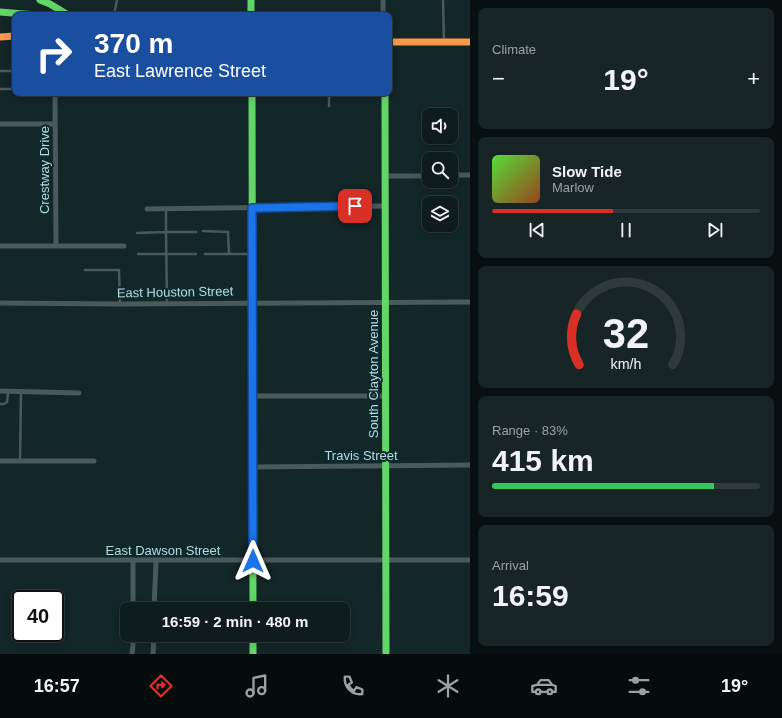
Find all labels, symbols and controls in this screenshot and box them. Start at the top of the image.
icon: right [28,28,80,80]
text: 370 m [94,28,173,59]
text: Climate [492,42,536,57]
text: East Lawrence Street [94,61,266,81]
text: 19° [603,63,649,96]
text: − [492,66,505,91]
text: + [747,66,760,91]
map controls [422,108,458,232]
button: sound [422,108,458,144]
street label: Crestway Drive [37,126,52,214]
button: search [422,152,458,188]
text: Slow Tide [552,163,622,180]
text: Marlow [552,180,594,195]
pin [338,189,372,223]
icon: arrive [344,195,366,217]
button: layers [422,196,458,232]
icon: previous [526,219,548,241]
icon: pause [615,219,637,241]
icon: next [704,219,726,241]
street label: East Houston Street [117,283,234,301]
street label: South Clayton Avenue [366,310,381,438]
text: 32 [603,310,649,357]
text: km/h [611,356,642,372]
text: Range · 83% [492,423,568,438]
text: 415 km [492,444,594,477]
street label: Travis Street [324,448,398,463]
position arrow [232,540,274,582]
street label: East Dawson Street [106,543,221,558]
text: Arrival [492,558,529,573]
text: 16:59 [492,579,569,612]
speed limit sign: 40 [12,590,64,642]
text: 16:59 · 2 min · 480 m [162,613,308,630]
icon: directions [147,672,175,700]
icon: music [243,672,271,700]
icon: phone [339,672,367,700]
icon: climate [434,672,462,700]
icon: car [530,672,558,700]
icon: filters [625,672,653,700]
text: 16:57 [34,676,80,696]
text: 19° [721,676,748,696]

